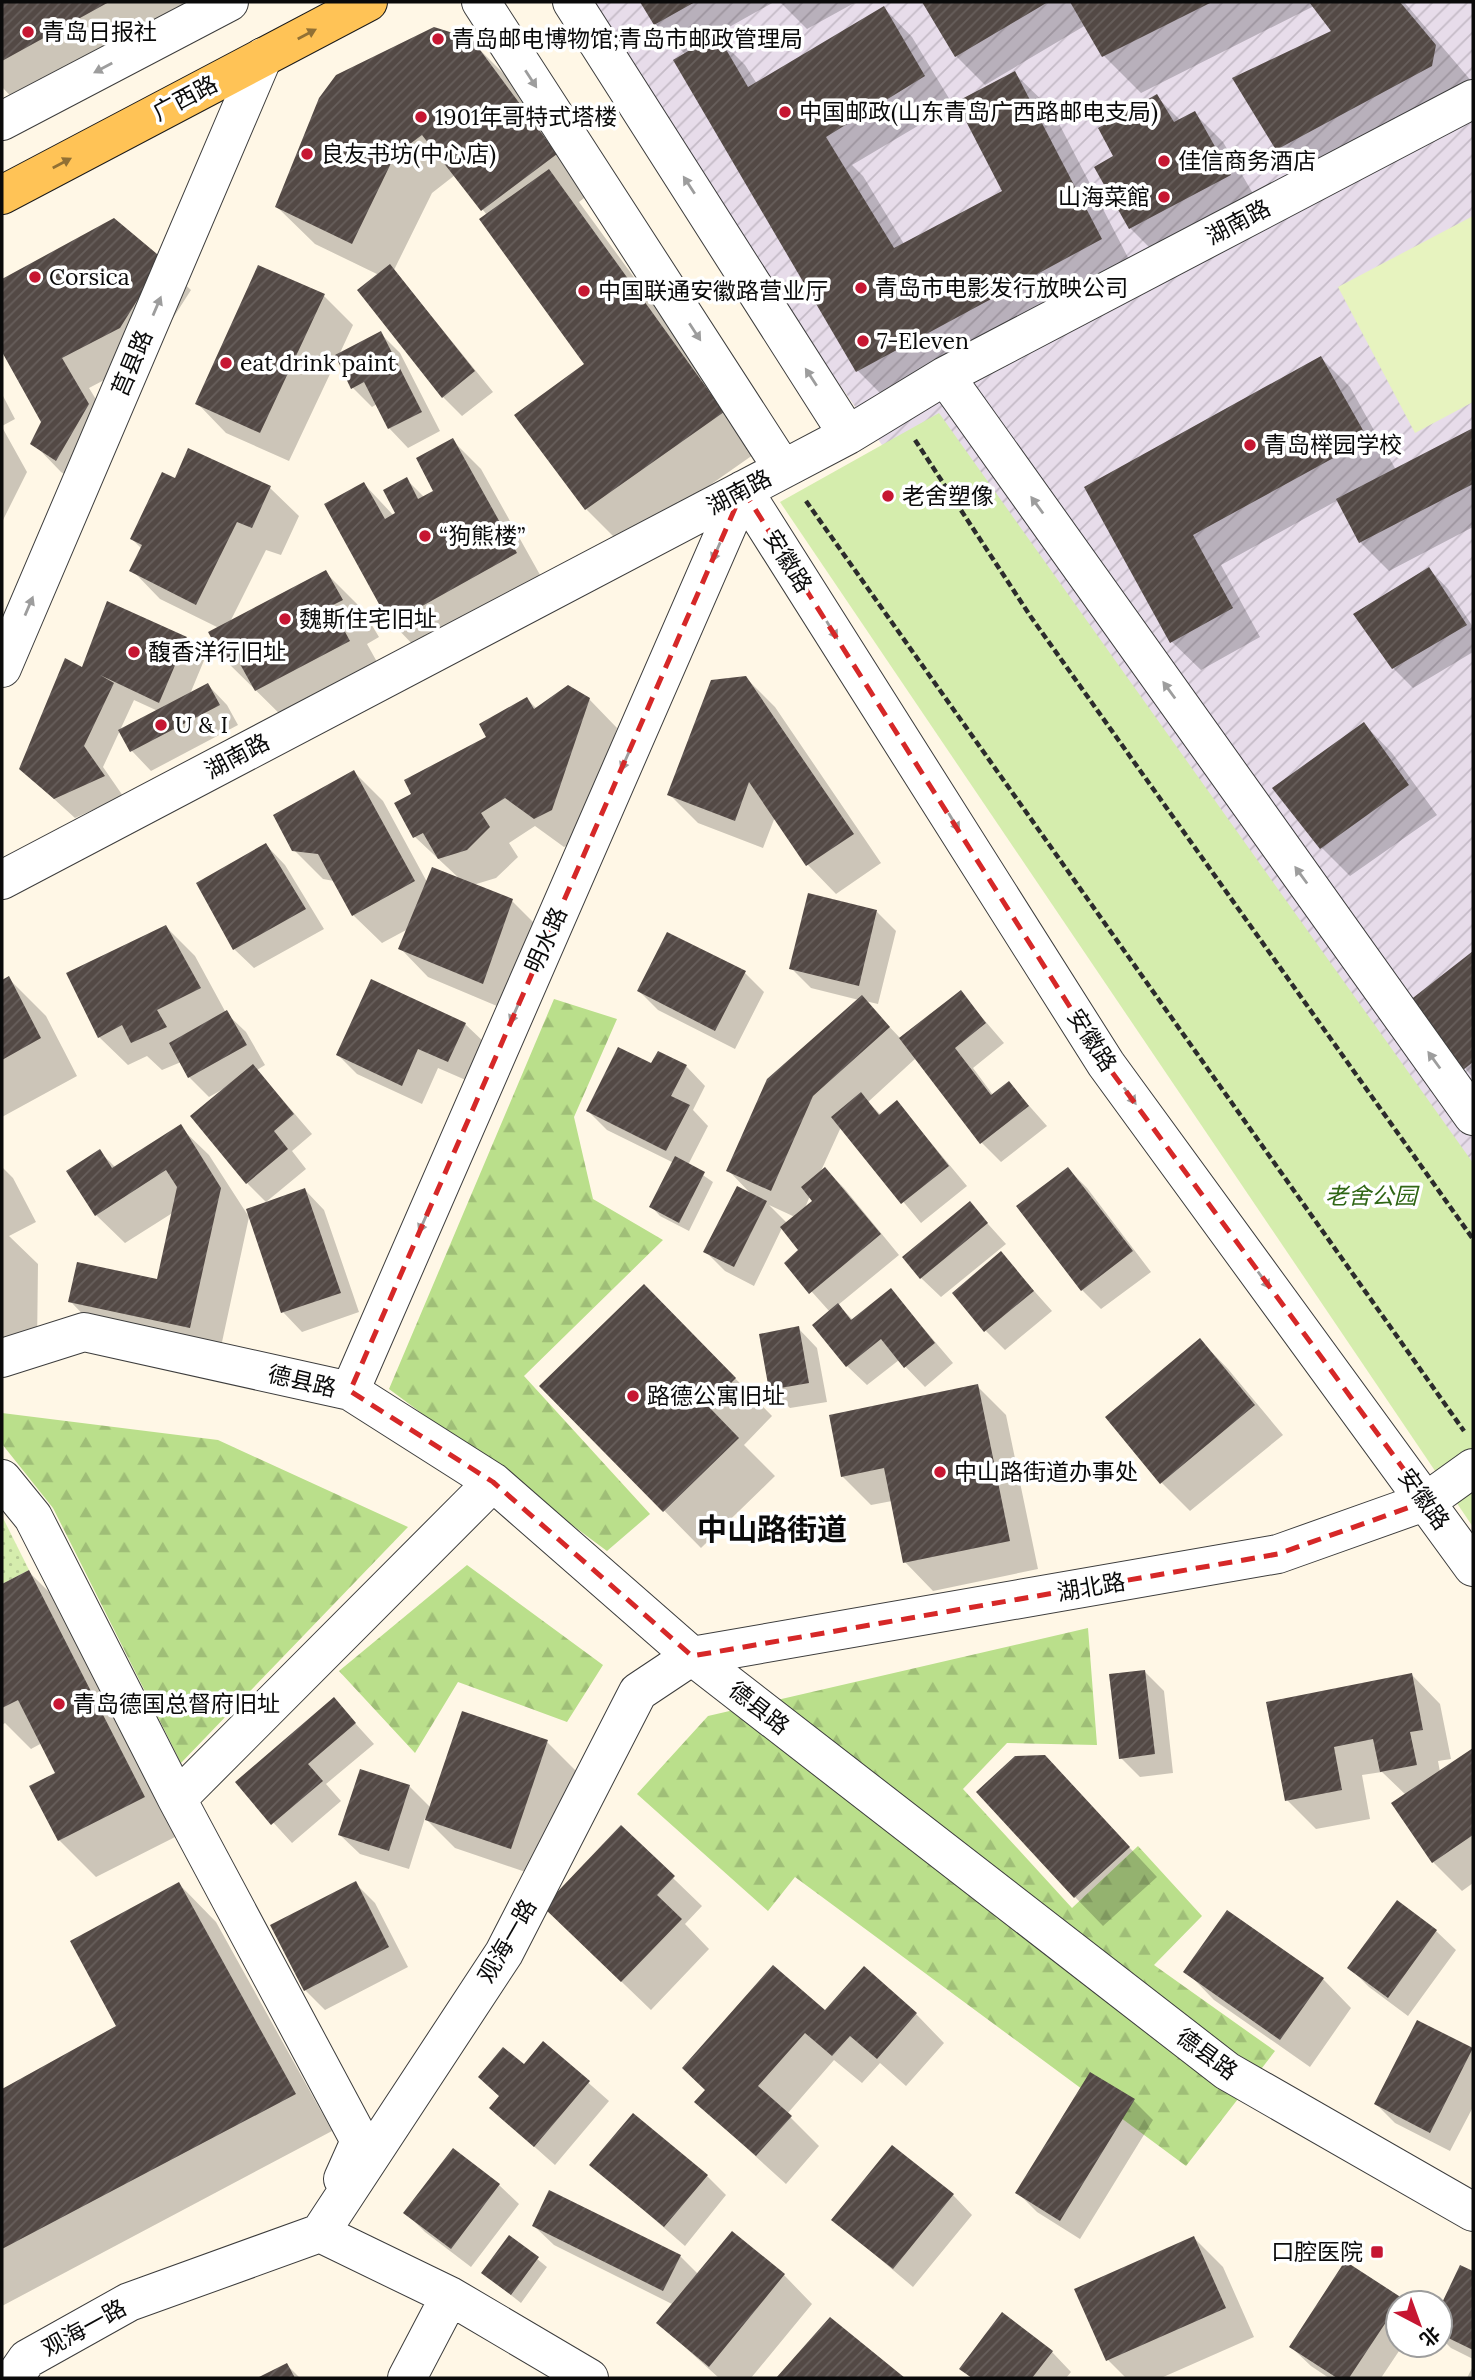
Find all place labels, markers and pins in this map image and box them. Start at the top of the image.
place label: 青岛日报社 [42,17,157,46]
marker: 青岛日报社 [20,24,36,40]
place label: 青岛邮电博物馆;青岛市邮政管理局 [452,24,803,53]
marker: 青岛邮电博物馆;青岛市邮政管理局 [430,31,446,47]
place label: 中国邮政(山东青岛广西路邮电支局) [799,97,1158,127]
place label: 1901年哥特式塔楼 [435,102,617,131]
marker: 中国邮政(山东青岛广西路邮电支局) [777,104,793,120]
marker: 1901年哥特式塔楼 [413,109,429,125]
place label: 良友书坊(中心店) [321,139,496,169]
marker: 良友书坊(中心店) [299,146,315,162]
place label: 佳信商务酒店 [1178,146,1316,175]
marker: 佳信商务酒店 [1156,153,1172,169]
place label: 山海菜館 [1058,182,1150,211]
marker: 山海菜館 [1156,189,1172,205]
place label: Corsica [49,262,130,291]
marker: Corsica [27,269,43,285]
place label: 青岛市电影发行放映公司 [875,273,1128,302]
place label: 中国联通安徽路营业厅 [598,276,828,305]
marker: 青岛市电影发行放映公司 [853,280,869,296]
marker: 中国联通安徽路营业厅 [576,283,592,299]
place label: 7-Eleven [877,326,969,355]
marker: 7-Eleven [855,333,871,349]
place label: eat drink paint [240,348,396,377]
marker: eat drink paint [218,355,234,371]
place label: 青岛榉园学校 [1264,430,1402,459]
marker: 青岛榉园学校 [1242,437,1258,453]
place label: 老舍塑像 [902,481,994,510]
marker: 老舍塑像 [880,488,896,504]
place label: “狗熊楼” [439,521,525,550]
marker: “狗熊楼” [417,528,433,544]
place label: 魏斯住宅旧址 [299,604,437,633]
marker: 魏斯住宅旧址 [277,611,293,627]
place label: 馥香洋行旧址 [148,637,286,666]
marker: 馥香洋行旧址 [126,644,142,660]
place label: U & I [175,710,228,739]
marker: U & I [153,717,169,733]
place label: 路德公寓旧址 [647,1381,785,1410]
marker: 路德公寓旧址 [625,1388,641,1404]
place label: 中山路街道办事处 [954,1457,1138,1486]
marker: 中山路街道办事处 [932,1464,948,1480]
place label: 青岛德国总督府旧址 [73,1689,280,1718]
marker: 青岛德国总督府旧址 [51,1696,67,1712]
place label: 口腔医院 [1271,2237,1363,2266]
marker: 口腔医院 [1369,2244,1385,2260]

